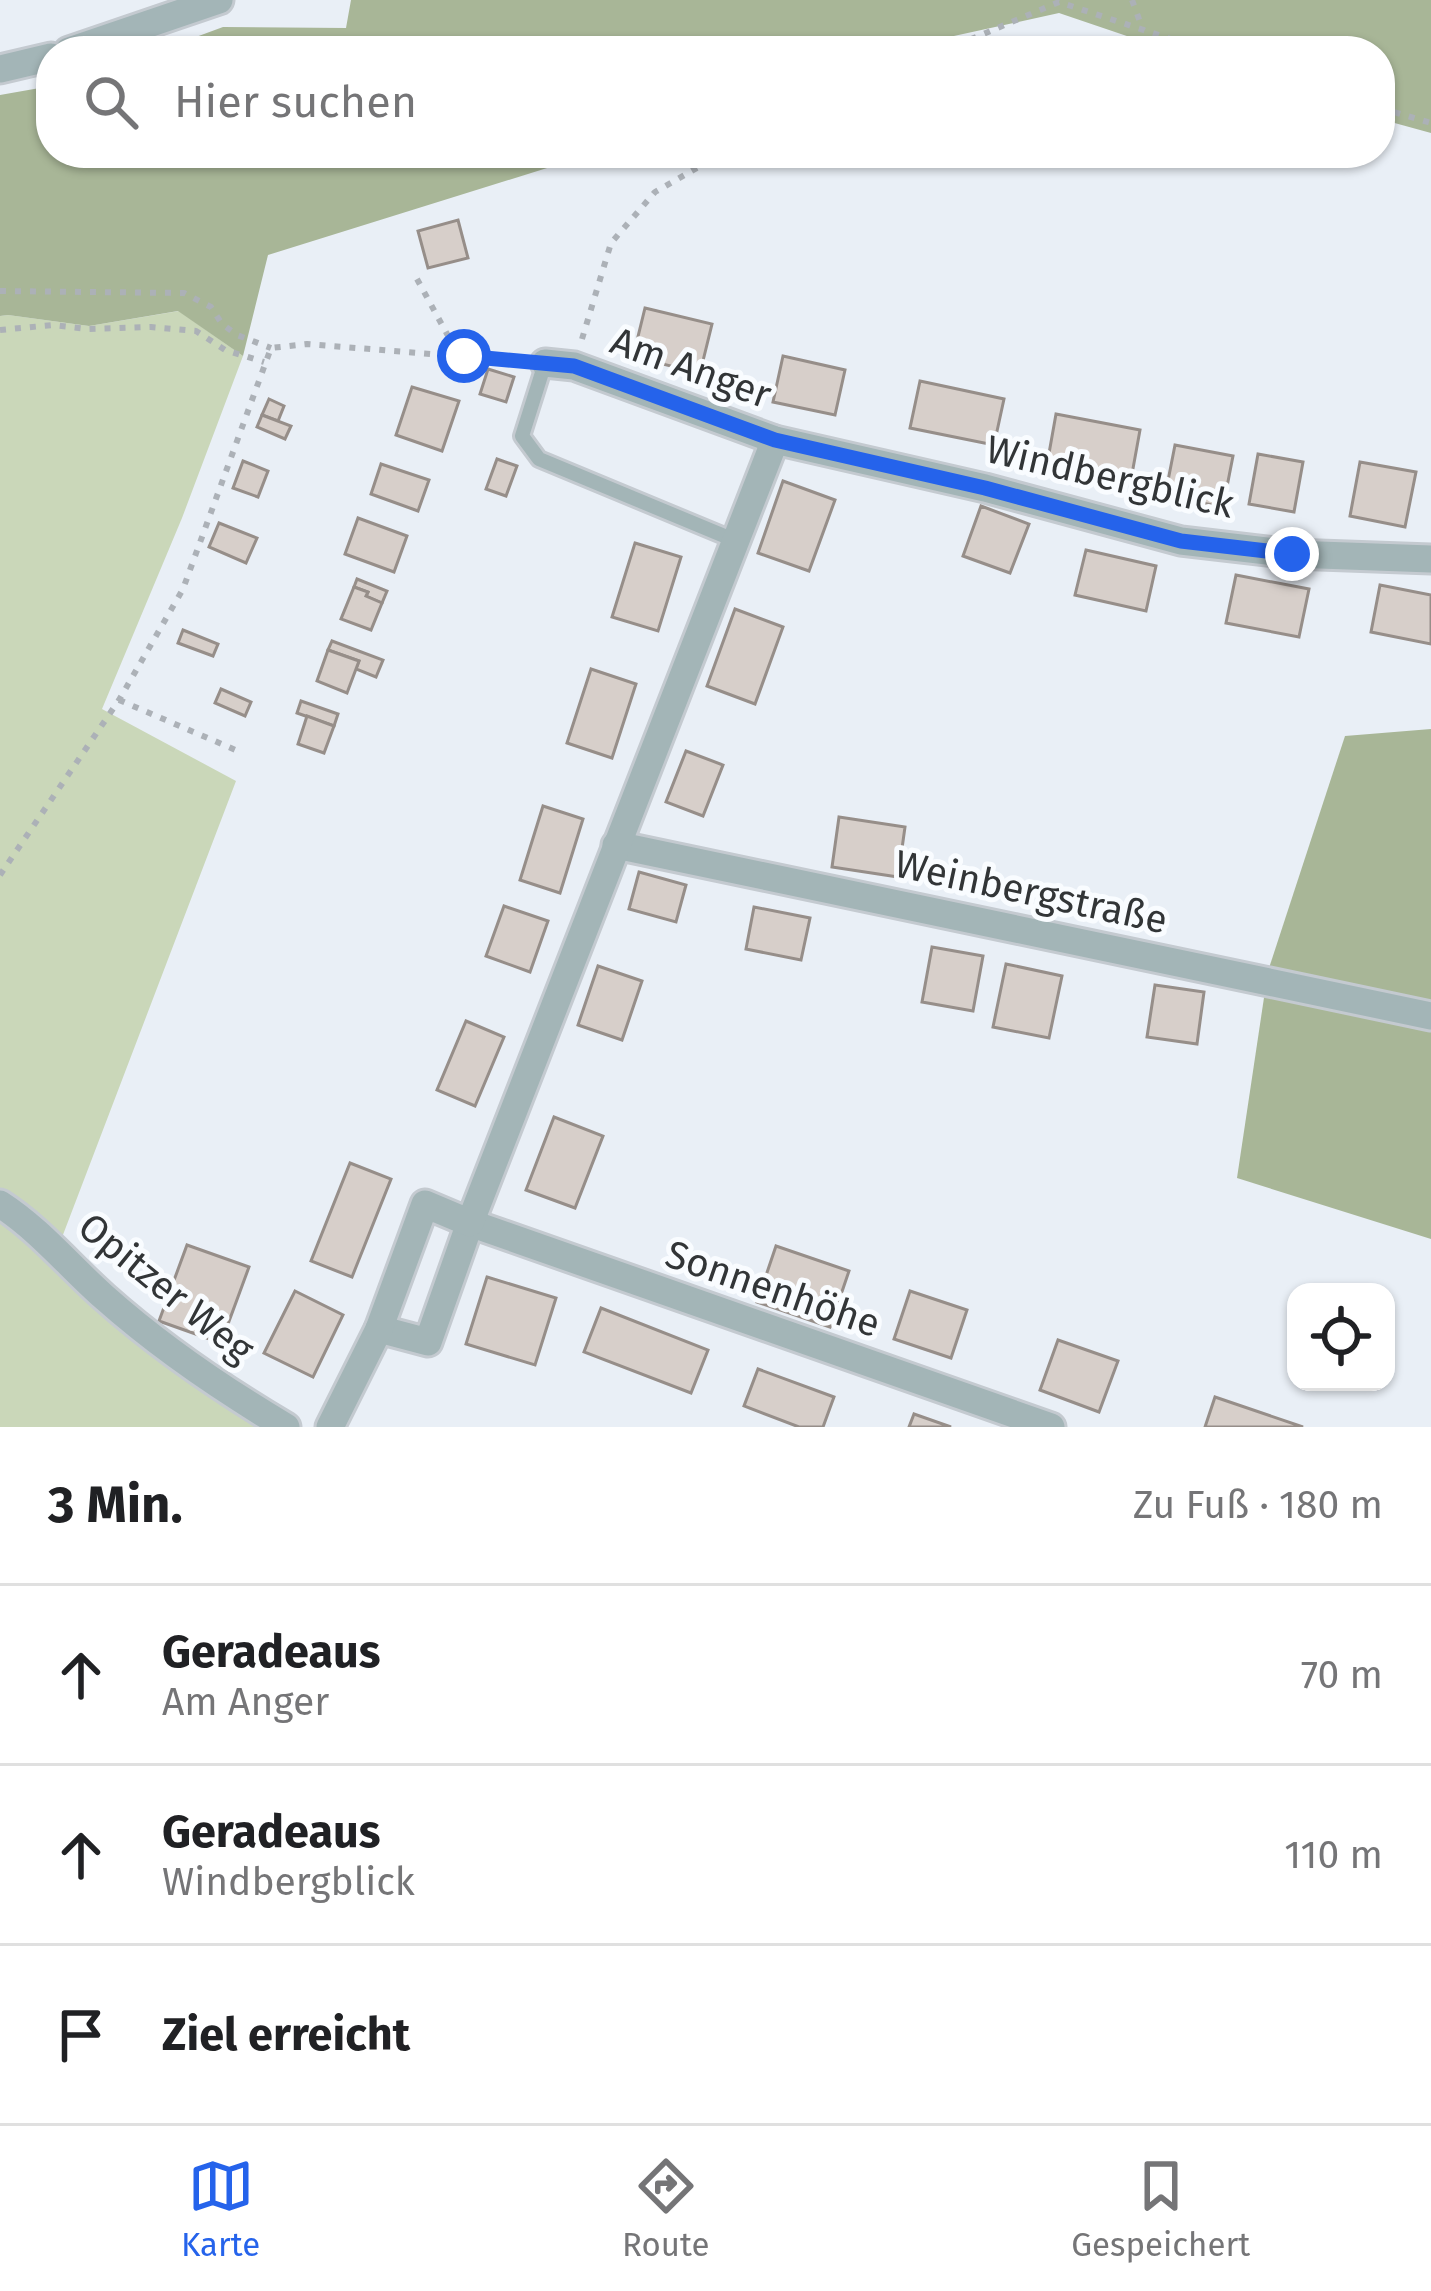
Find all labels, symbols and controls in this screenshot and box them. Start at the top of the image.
search box [36,36,1395,168]
icon: search [78,69,144,135]
text: Hier suchen [174,75,417,129]
street label: Am Anger [605,318,777,418]
route start [437,329,491,383]
street label: Windbergblick [982,426,1238,528]
route end [1265,527,1319,581]
street label: Weinbergstraße [891,841,1171,943]
street label: Opitzer Weg [69,1203,263,1373]
street label: Sonnenhöhe [660,1231,886,1347]
map controls [1287,1283,1395,1391]
button: locate [1287,1283,1395,1391]
text: 3 Min. [48,1474,183,1536]
text: Zu Fuß · 180 m [1133,1482,1383,1528]
text: Geradeaus [162,1625,381,1679]
icon: ahead [48,1642,114,1708]
text: 70 m [1301,1652,1383,1698]
text: Am Anger [162,1679,329,1725]
text: Geradeaus [162,1805,381,1859]
icon: ahead [48,1822,114,1888]
text: 110 m [1284,1832,1383,1878]
text: Windbergblick [162,1859,415,1905]
icon: arrive [48,2002,114,2068]
text: Ziel erreicht [162,2008,410,2062]
tab: Karte [181,2153,260,2265]
tab: Route [622,2153,709,2265]
tab: Gespeichert [1071,2153,1250,2265]

